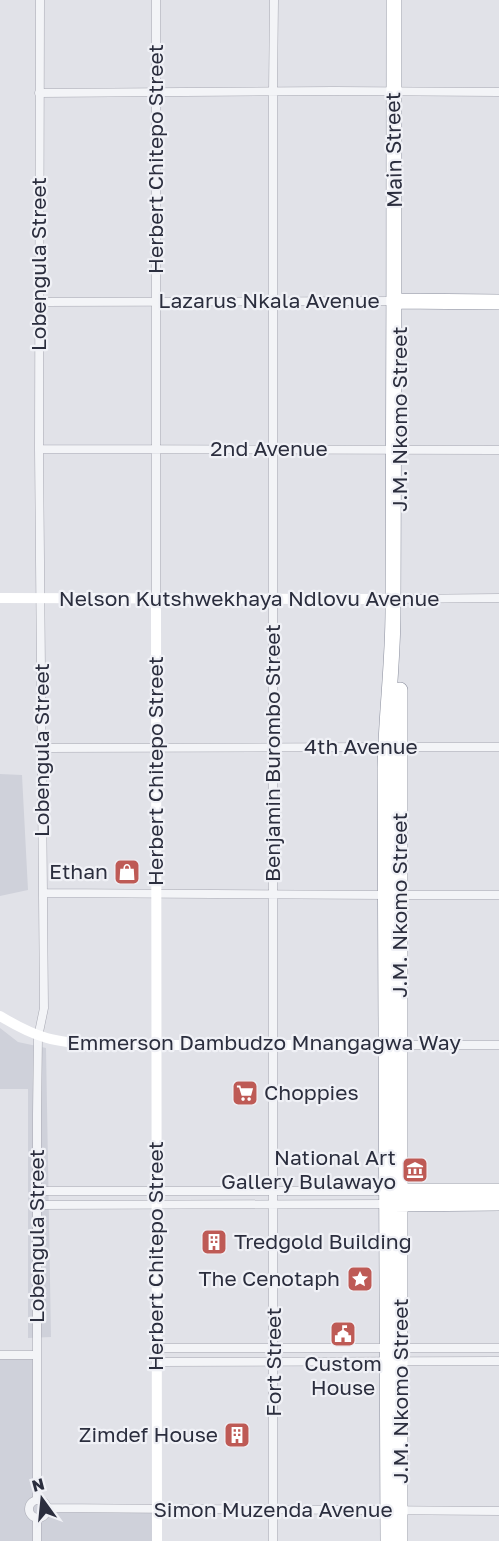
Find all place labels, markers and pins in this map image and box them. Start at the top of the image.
shop icon: Ethan [112,857,142,887]
place label: Ethan [49,858,108,884]
supermarket icon: Choppies [230,1078,260,1108]
place label: Choppies [264,1079,359,1105]
place label: National Art Gallery Bulawayo [221,1144,396,1194]
museum icon: National Art Gallery Bulawayo [400,1155,430,1185]
building icon: Tredgold Building [199,1227,229,1257]
place label: Tredgold Building [234,1228,412,1254]
place icon: The Cenotaph [345,1264,375,1294]
place label: The Cenotaph [199,1265,340,1291]
public building icon: Custom House [328,1319,358,1349]
place label: Custom House [304,1350,382,1400]
building icon: Zimdef House [222,1420,252,1450]
place label: Zimdef House [79,1421,218,1447]

